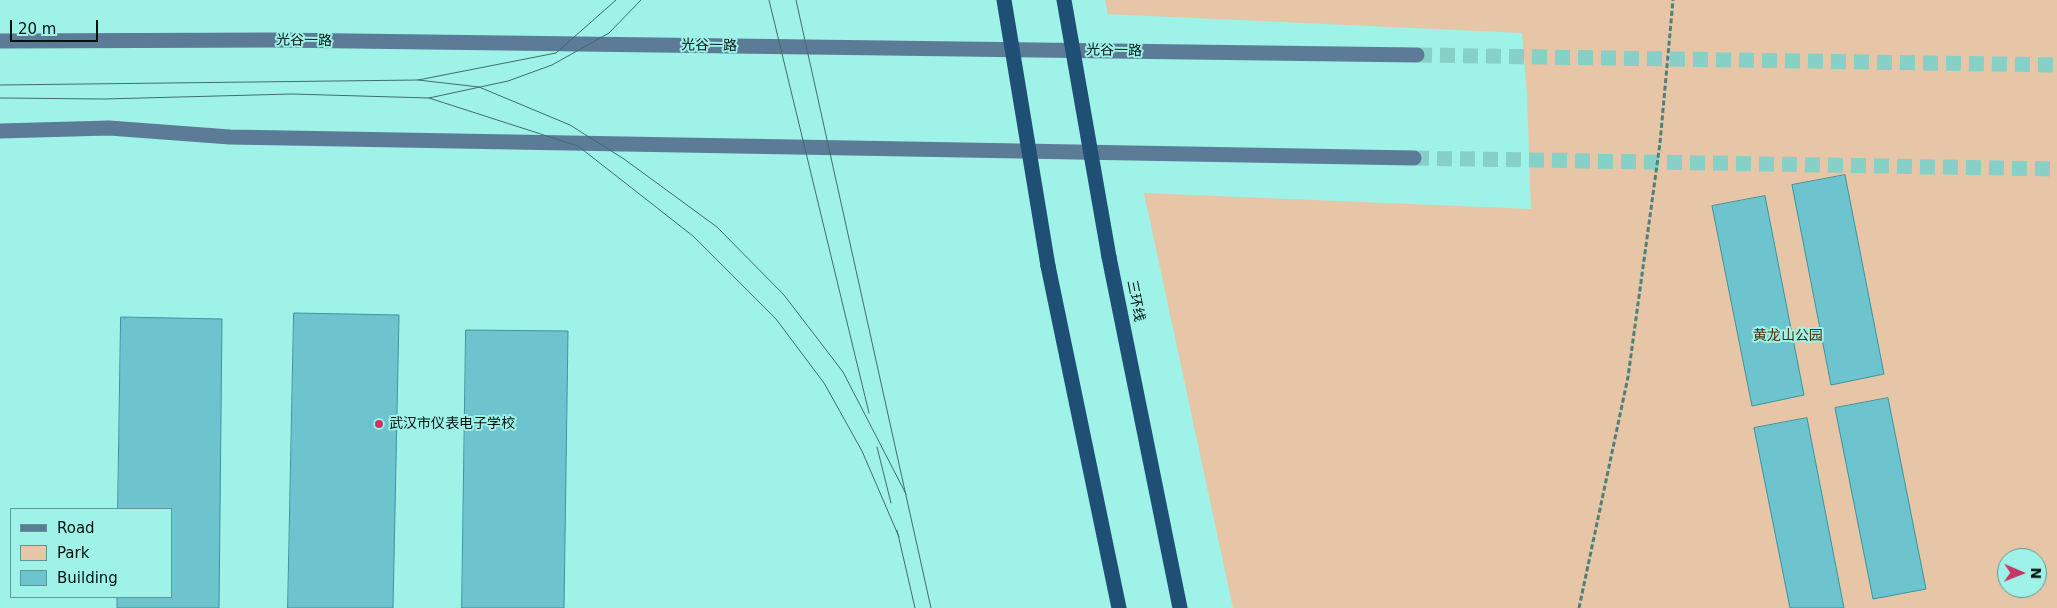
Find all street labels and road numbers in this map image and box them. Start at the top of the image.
street label: 光谷一路 [276,32,332,50]
street label: 光谷一路 [681,37,737,55]
street label: 光谷一路 [1086,42,1142,60]
street label: 三环线 [1123,279,1147,323]

